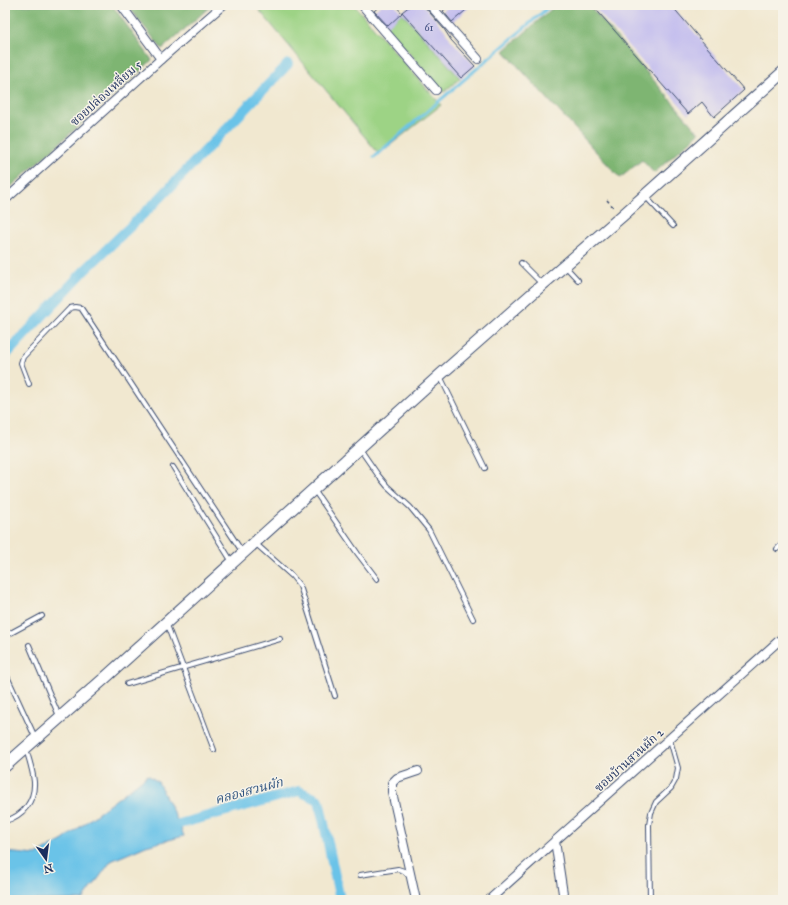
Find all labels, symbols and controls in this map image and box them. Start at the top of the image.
house number: 61 [424,22,434,34]
street label: ซอยปล่องเหลี่ยม 5 [66,56,145,129]
street label: ซอยบ้านสวนผัก 2 [592,725,666,795]
water label: คลองสวนผัก [213,774,286,808]
north arrow [26,839,66,879]
text: N [42,861,54,876]

